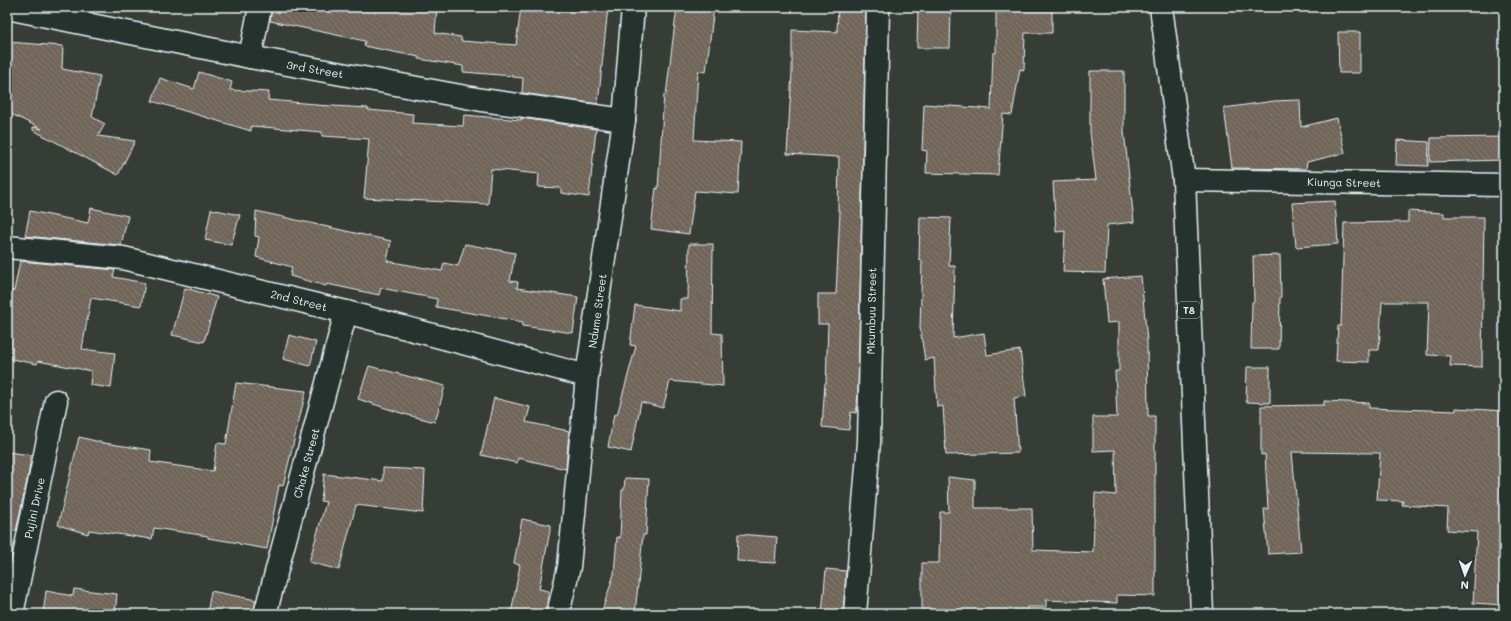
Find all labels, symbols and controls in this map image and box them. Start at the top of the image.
street label: 3rd Street [285,57,345,81]
street label: Kiunga Street [1307,174,1381,190]
street label: Mkumbuu Street [863,267,879,355]
street label: Ndume Street [584,273,610,349]
street label: 2nd Street [269,286,329,314]
road number: T8 [1178,302,1200,318]
street label: Chake Street [289,426,323,500]
street label: Pujini Drive [20,476,48,540]
north arrow [1445,555,1485,595]
text: N [1460,578,1469,593]

